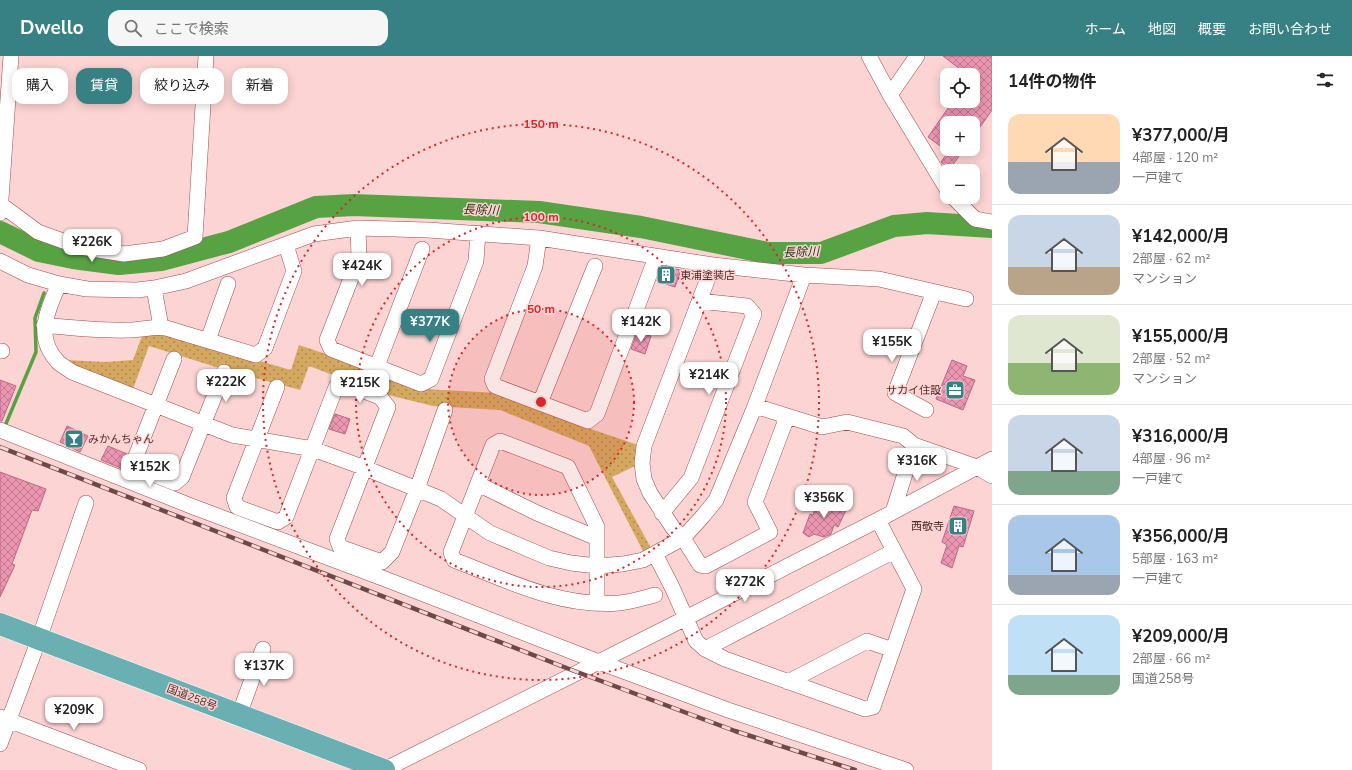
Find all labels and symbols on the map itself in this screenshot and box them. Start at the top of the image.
text: 150 m [523,116,559,132]
water label: 長除川 [463,201,501,219]
text: 100 m [523,209,559,225]
pin: ¥226K [64,229,120,263]
water label: 長除川 [783,243,821,261]
pin: ¥424K [334,253,390,287]
building icon: 東浦塗装店 [655,264,677,286]
place label: 東浦塗装店 [680,268,735,283]
text: 50 m [527,301,555,317]
pin: ¥377K [402,309,458,343]
pin: ¥142K [613,309,669,343]
pin: ¥155K [864,329,920,363]
pin: ¥214K [681,362,737,396]
pin: ¥222K [198,369,254,403]
pin: ¥215K [332,370,388,404]
office icon: サカイ住設 [944,379,966,401]
place label: サカイ住設 [886,383,941,398]
centre of rings [534,395,548,409]
bar icon: みかんちゃん [63,428,85,450]
place label: みかんちゃん [88,432,154,447]
pin: ¥316K [889,448,945,482]
pin: ¥152K [122,454,178,488]
pin: ¥356K [796,485,852,519]
building icon: 西敬寺 [947,515,969,537]
place label: 西敬寺 [911,519,944,534]
pin: ¥272K [717,569,773,603]
pin: ¥137K [236,653,292,687]
street label: 国道258号 [164,681,219,714]
pin: ¥209K [46,697,102,731]

